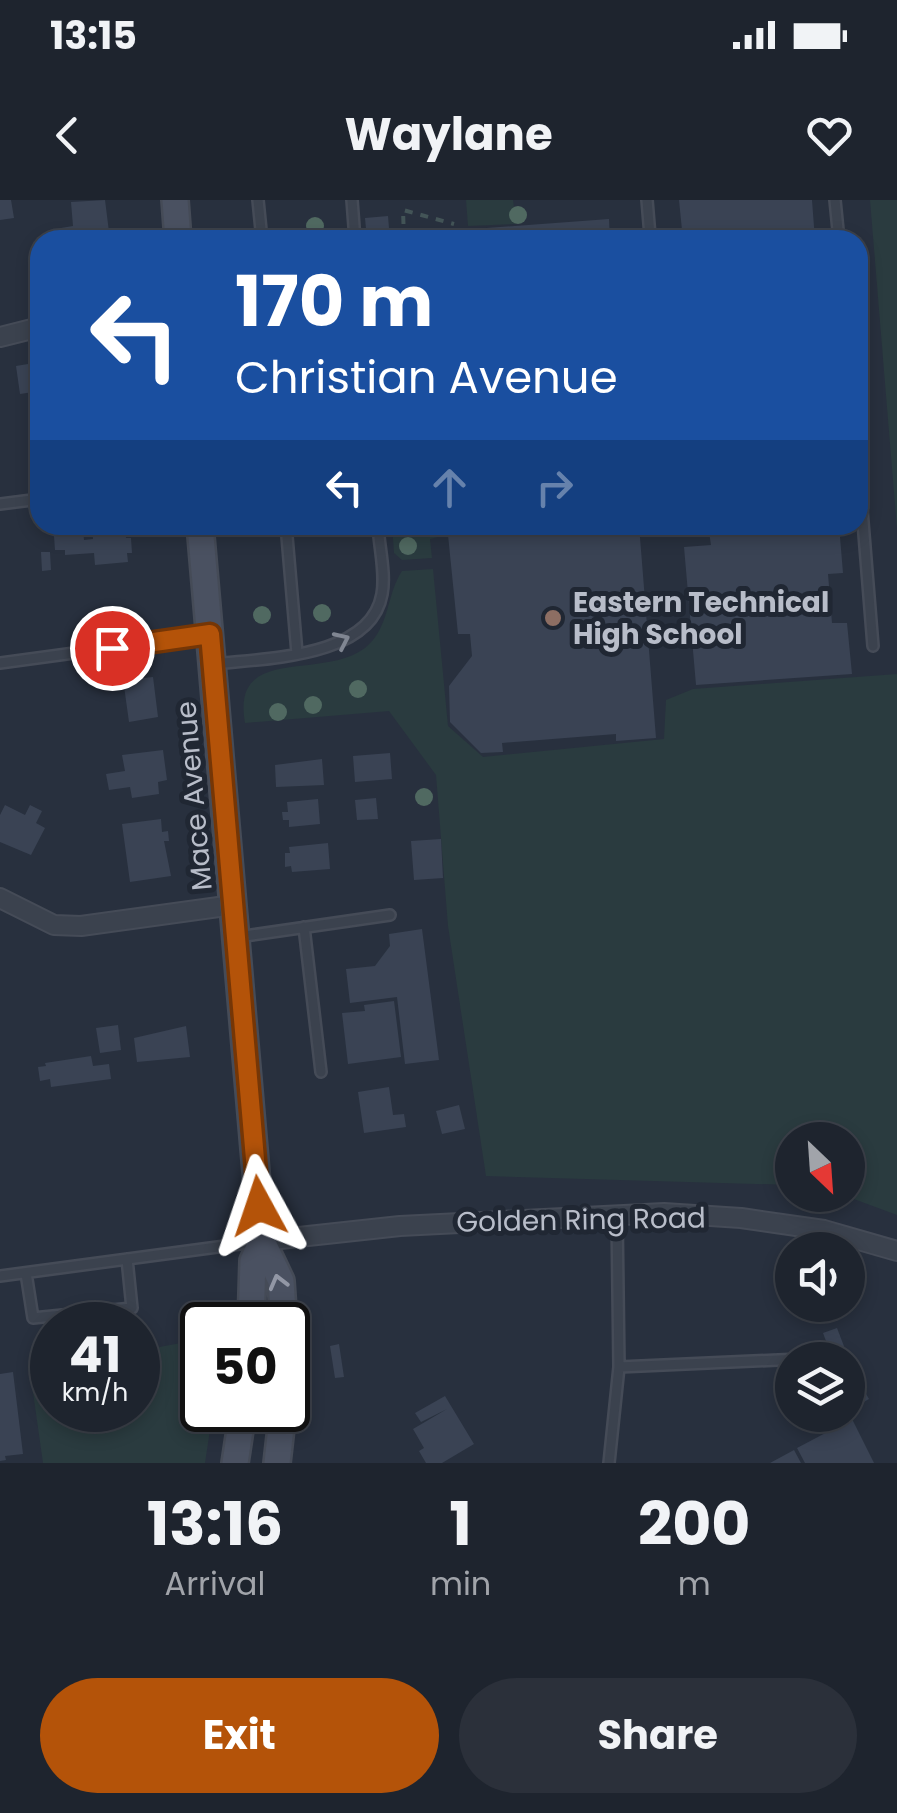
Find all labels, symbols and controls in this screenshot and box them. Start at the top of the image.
text: 13:15 [50,9,137,62]
text: Waylane [344,103,553,166]
icon: back [40,108,95,163]
icon: heart [802,108,857,163]
text: 170 m [235,252,433,351]
icon: left [70,270,200,400]
text: Christian Avenue [235,346,618,409]
icon: left [317,460,372,515]
icon: ahead [422,460,477,515]
icon: right [527,460,582,515]
place label: Eastern Technical High School [573,583,829,654]
pin [70,606,155,691]
marker: Eastern Technical High School [542,607,564,629]
icon: arrive [85,621,140,676]
one-way arrow [331,632,349,652]
street label: Mace Avenue [166,700,222,892]
north arrow [775,1122,865,1212]
map controls [775,1122,865,1432]
position arrow [207,1154,311,1258]
street label: Golden Ring Road [456,1198,706,1242]
button: sound [775,1232,865,1322]
one-way arrow [269,1273,290,1291]
speed limit sign: 50 [180,1302,310,1432]
text: 41 [69,1319,121,1390]
button: layers [775,1342,865,1432]
text: km/h [62,1375,128,1410]
text: 13:16 [147,1482,283,1566]
text: 1 [449,1482,472,1566]
text: 200 [638,1482,750,1566]
text: Arrival [165,1561,265,1606]
text: min [430,1561,491,1606]
text: m [678,1561,711,1606]
button: Exit [40,1678,439,1793]
button: Share [459,1678,857,1793]

